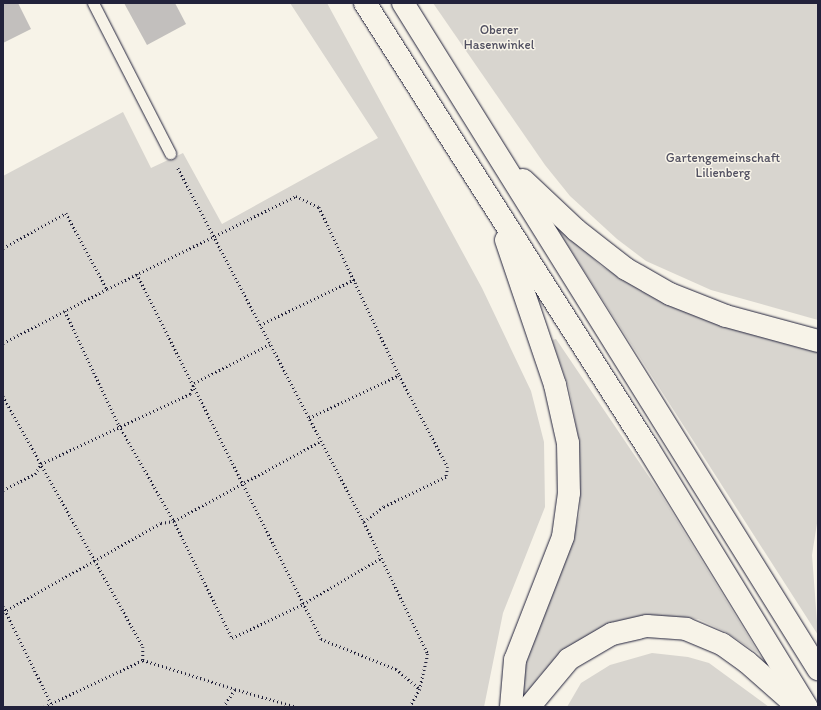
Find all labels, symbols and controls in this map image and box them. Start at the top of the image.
park label: Oberer Hasenwinkel [464,23,534,54]
park label: Gartengemeinschaft Lilienberg [666,151,780,182]

